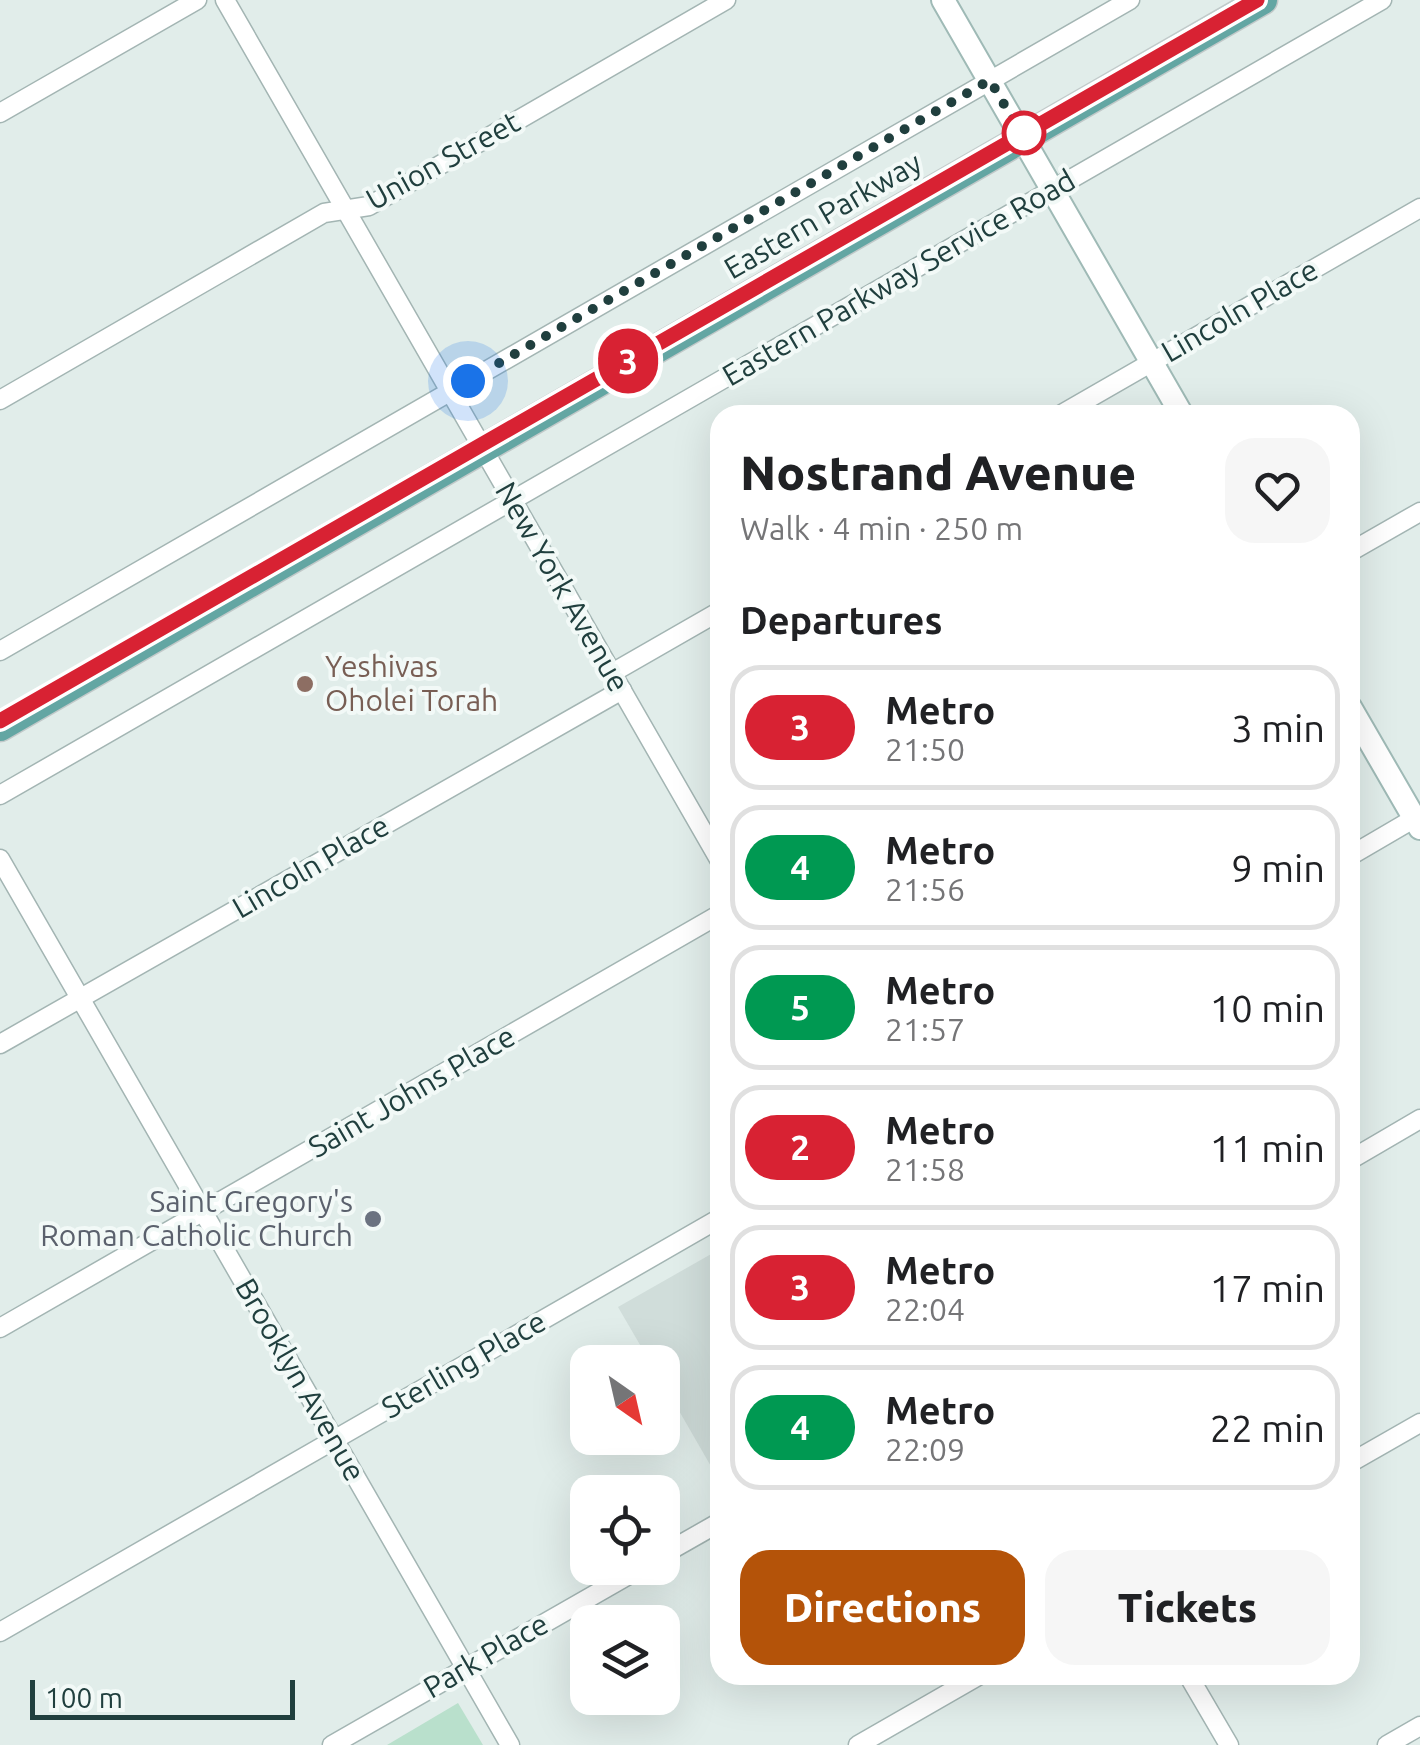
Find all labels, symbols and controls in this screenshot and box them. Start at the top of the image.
street label: Union Street [360,104,525,216]
unlabelled marker [1003,112,1045,154]
street label: Eastern Parkway [718,145,927,285]
street label: Eastern Parkway Service Road [716,162,1081,392]
street label: Lincoln Place [1155,252,1324,369]
line badge: 3 [596,328,660,394]
text: 3 [618,341,638,381]
your location [443,356,493,406]
button: heart [1225,438,1330,543]
text: Nostrand Avenue [740,445,1136,499]
street label: New York Avenue [489,476,637,697]
text: Walk · 4 min · 250 m [740,510,1023,546]
text: Departures [740,599,942,641]
place label: Yeshivas Oholei Torah [325,649,498,717]
marker: Yeshivas Oholei Torah [294,673,316,695]
text: Metro [885,689,995,731]
text: 3 [790,707,810,747]
text: 3 min [1231,707,1325,749]
text: 21:50 [885,731,965,767]
street label: Lincoln Place [226,808,395,925]
text: Metro [885,829,995,871]
text: 4 [790,847,810,887]
text: 9 min [1231,847,1325,889]
text: 21:56 [885,871,965,907]
text: Metro [885,969,995,1011]
text: 5 [790,987,810,1027]
text: 10 min [1210,987,1325,1029]
text: 21:57 [885,1011,965,1047]
street label: Saint Johns Place [302,1018,521,1164]
text: Metro [885,1109,995,1151]
text: 2 [790,1127,810,1167]
text: 11 min [1210,1127,1325,1169]
text: 21:58 [885,1151,965,1187]
place label: Saint Gregory's Roman Catholic Church [40,1184,353,1252]
marker: Saint Gregory's Roman Catholic Church [362,1208,384,1230]
text: Metro [885,1249,995,1291]
text: 3 [790,1267,810,1307]
text: 17 min [1210,1267,1325,1309]
street label: Brooklyn Avenue [229,1272,373,1487]
text: 22:04 [885,1291,965,1327]
street label: Sterling Place [376,1304,551,1425]
north arrow [570,1345,680,1455]
map controls [570,1345,680,1715]
text: Metro [885,1389,995,1431]
text: 4 [790,1407,810,1447]
text: 22 min [1210,1407,1325,1449]
text: 22:09 [885,1431,965,1467]
button: locate [570,1475,680,1585]
button: Directions [740,1550,1025,1665]
button: Tickets [1045,1550,1330,1665]
button: layers [570,1605,680,1715]
street label: Park Place [417,1606,554,1704]
scale bar [30,1675,295,1720]
text: 100 m [45,1682,123,1713]

